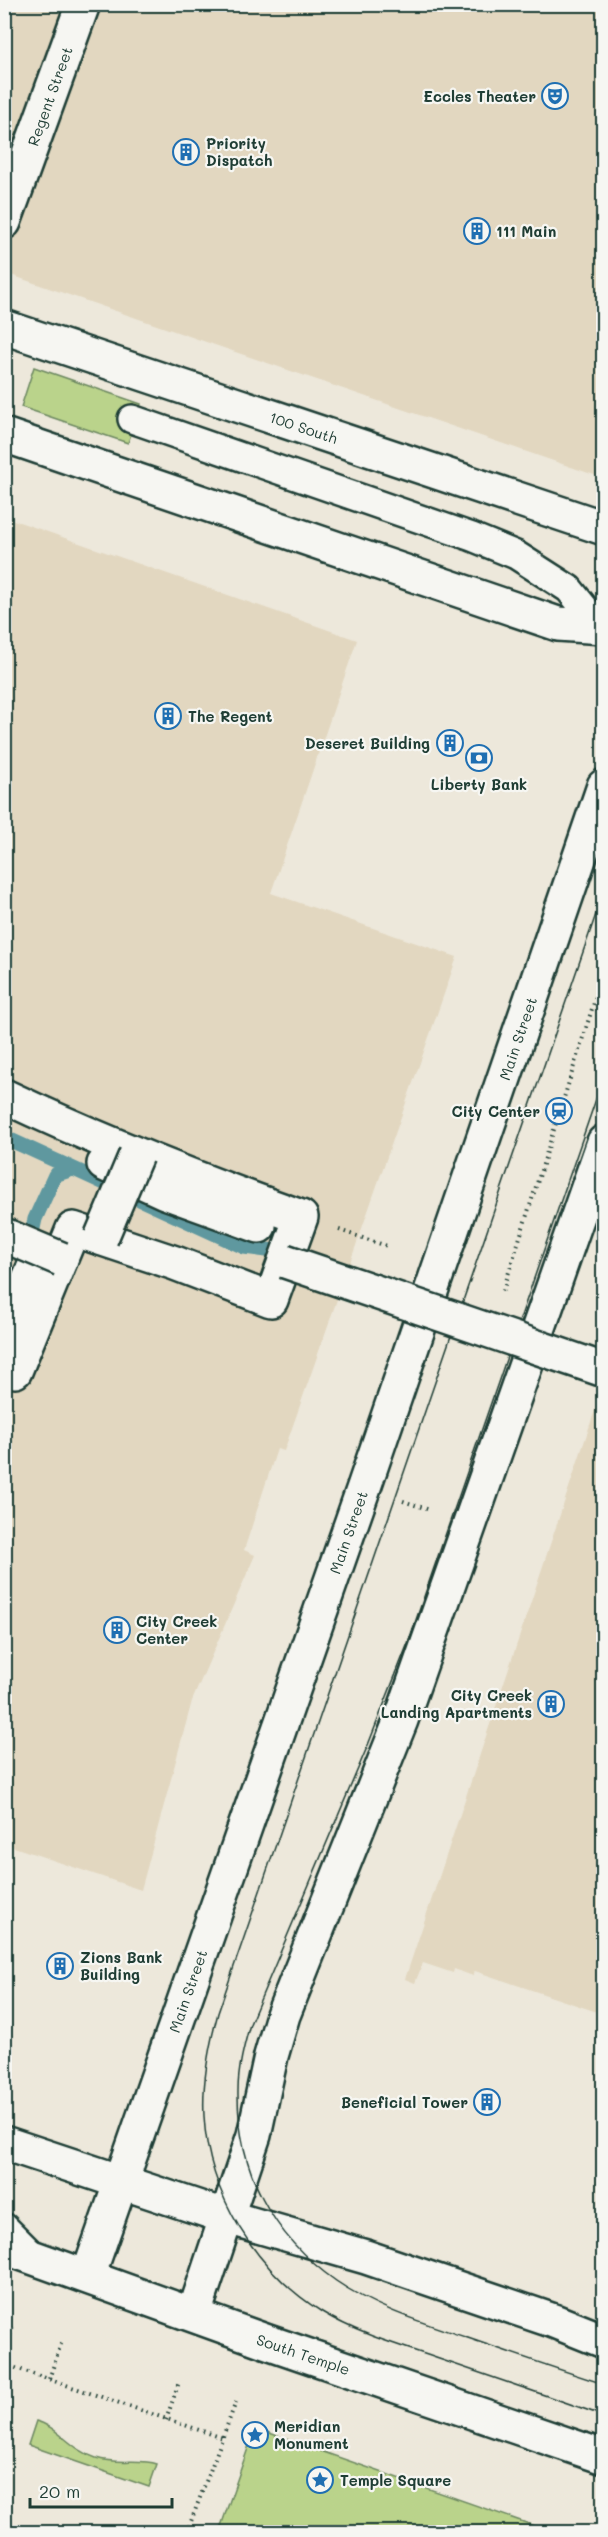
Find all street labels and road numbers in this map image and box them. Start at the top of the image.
street label: Regent Street [22,44,77,149]
street label: 100 South [267,407,340,448]
street label: Main Street [494,994,541,1083]
street label: Main Street [324,1488,372,1576]
street label: Main Street [164,1947,211,2035]
street label: South Temple [254,2329,353,2379]

